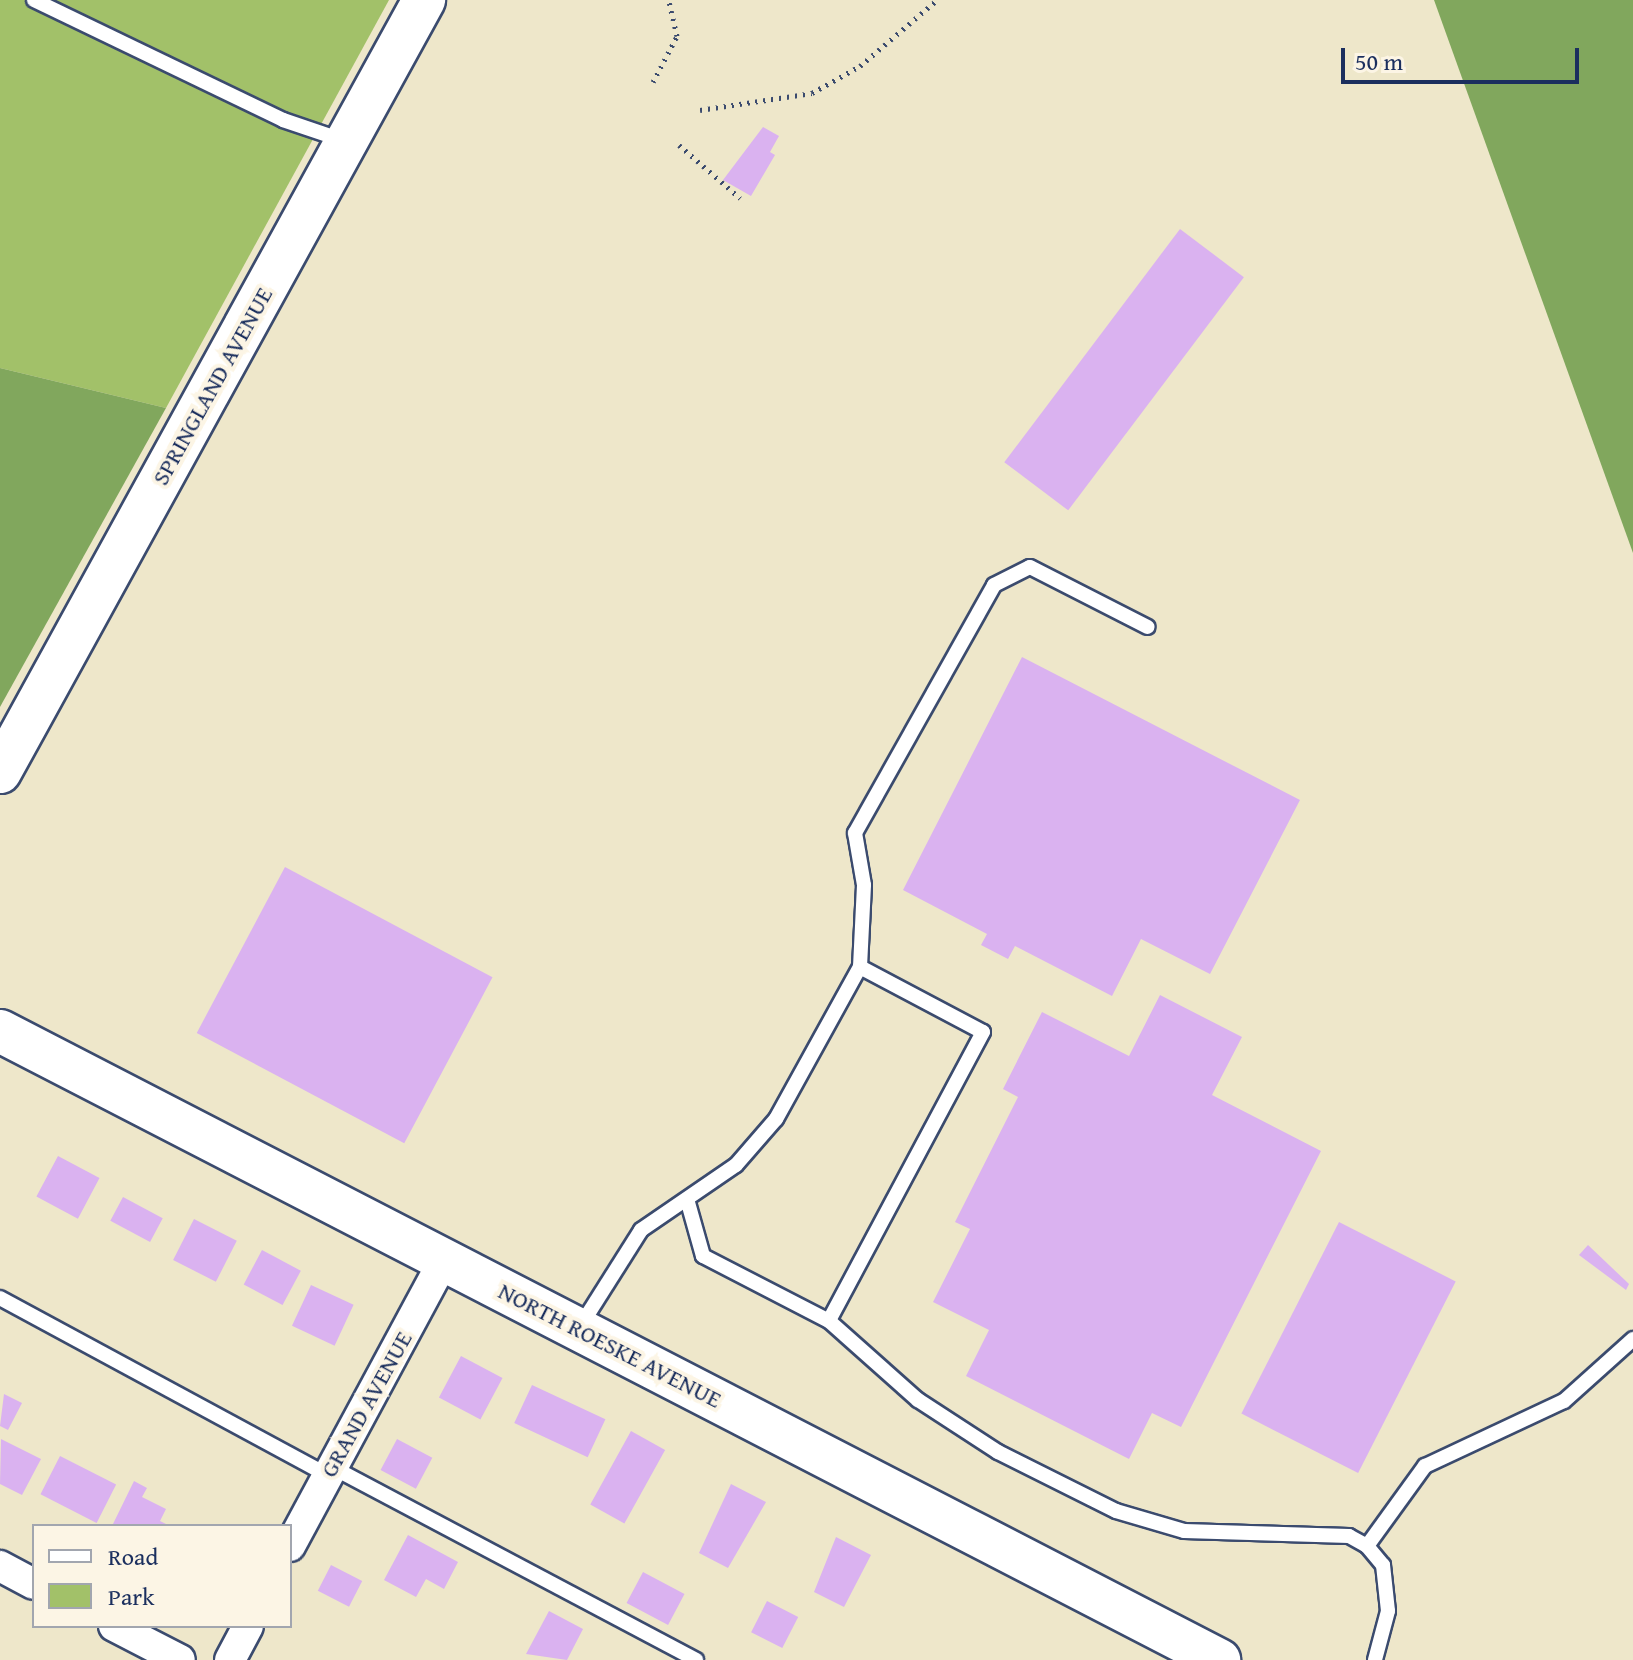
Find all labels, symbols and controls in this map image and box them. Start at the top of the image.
scale bar [1345,32,1583,82]
text: 50 m [1355,44,1403,79]
street label: SPRINGLAND AVENUE [146,282,278,490]
street label: NORTH ROESKE AVENUE [494,1276,726,1414]
street label: GRAND AVENUE [314,1326,418,1482]
legend [32,1524,292,1628]
text: Road [108,1539,158,1574]
text: Park [108,1579,154,1614]

